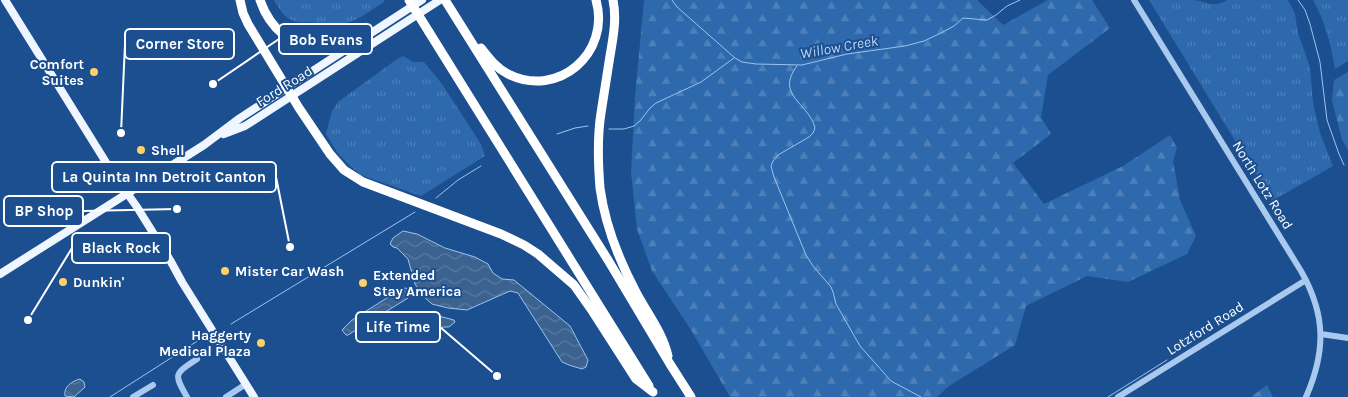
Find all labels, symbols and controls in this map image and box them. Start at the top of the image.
callout: Bob Evans [279,24,372,54]
callout: Corner Store [125,29,234,59]
text: Bob Evans [289,31,363,49]
water label: Willow Creek [799,31,880,63]
text: Corner Store [136,35,224,53]
place label: Comfort Suites [30,56,84,89]
street label: Ford Road [253,62,316,110]
marker: Comfort Suites [88,66,100,78]
street label: North Lotz Road [1229,138,1297,233]
place label: Shell [151,142,185,159]
marker: Shell [135,144,147,156]
callout: La Quinta Inn Detroit Canton [52,162,276,192]
text: La Quinta Inn Detroit Canton [62,168,266,186]
callout: BP Shop [4,196,83,226]
text: BP Shop [15,202,73,220]
callout: Black Rock [72,233,170,263]
text: Black Rock [82,239,160,257]
place label: Mister Car Wash [235,263,344,280]
marker: Mister Car Wash [219,265,231,277]
place label: Extended Stay America [373,267,461,300]
place label: Dunkin' [73,274,125,291]
marker: Dunkin' [57,276,69,288]
marker: Extended Stay America [357,277,369,289]
street label: Lotzford Road [1164,298,1247,359]
callout: Life Time [356,312,440,342]
text: Life Time [366,318,430,336]
place label: Haggerty Medical Plaza [159,327,251,360]
marker: Haggerty Medical Plaza [255,337,267,349]

